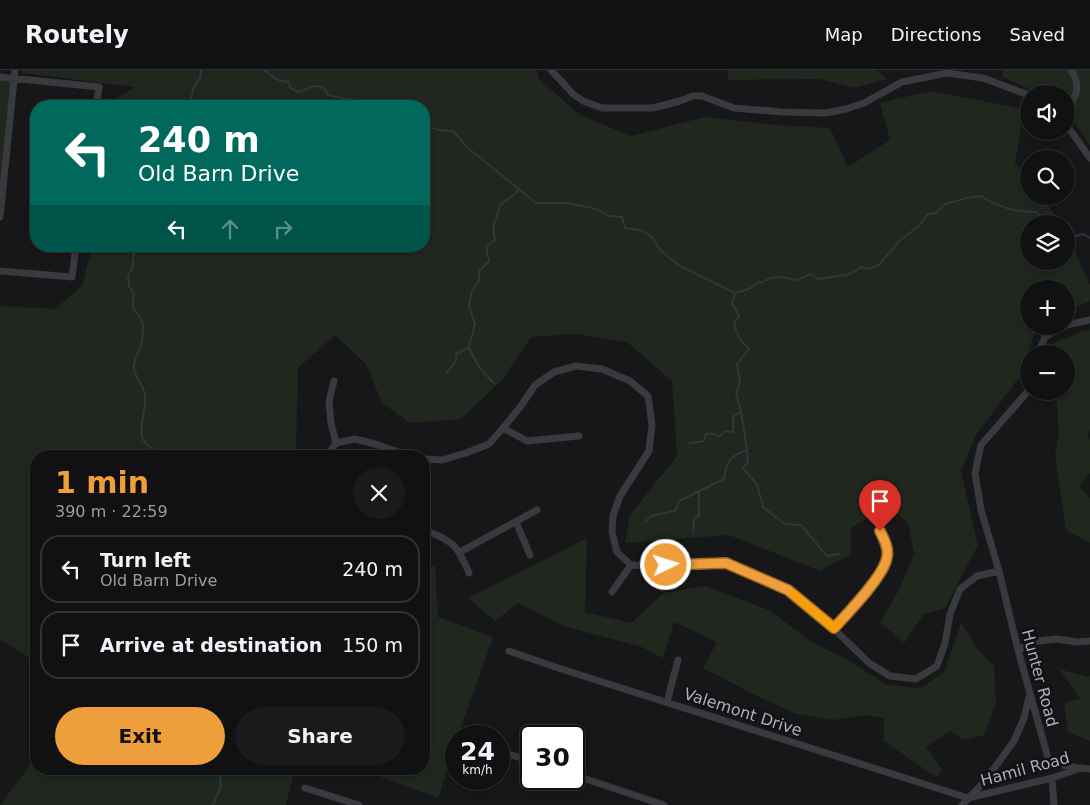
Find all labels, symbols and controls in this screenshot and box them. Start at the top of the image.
text: Routely [25,21,129,49]
text: Map [825,24,863,45]
text: Directions [891,24,981,45]
text: Saved [1009,24,1065,45]
map controls [1020,85,1075,400]
button: sound [1020,85,1075,140]
icon: left [55,120,120,185]
text: 240 m [138,120,260,160]
button: search [1020,150,1075,205]
text: Old Barn Drive [138,161,299,186]
icon: left [163,215,191,243]
icon: ahead [216,215,244,243]
icon: right [269,215,297,243]
button: layers [1020,215,1075,270]
button: + [1020,280,1075,335]
button: − [1020,345,1075,400]
text: 1 min [55,465,149,500]
button: close [353,467,405,519]
pin [859,480,901,531]
icon: arrive [866,487,894,515]
text: 390 m · 22:59 [55,502,168,521]
position arrow [639,538,691,590]
text: Turn left [100,549,191,571]
icon: left [57,555,85,583]
text: 240 m [342,558,403,580]
text: Old Barn Drive [100,571,217,590]
street label: Hunter Road [1018,627,1062,729]
icon: arrive [57,631,85,659]
text: Arrive at destination [100,634,322,656]
text: 150 m [342,634,403,656]
street label: Valemont Drive [681,684,805,740]
button: Exit [55,707,225,765]
button: Share [235,707,405,765]
speed limit sign: 30 [520,725,585,790]
text: 24 [460,737,495,766]
street label: Hamil Road [978,748,1072,790]
text: km/h [462,763,493,777]

